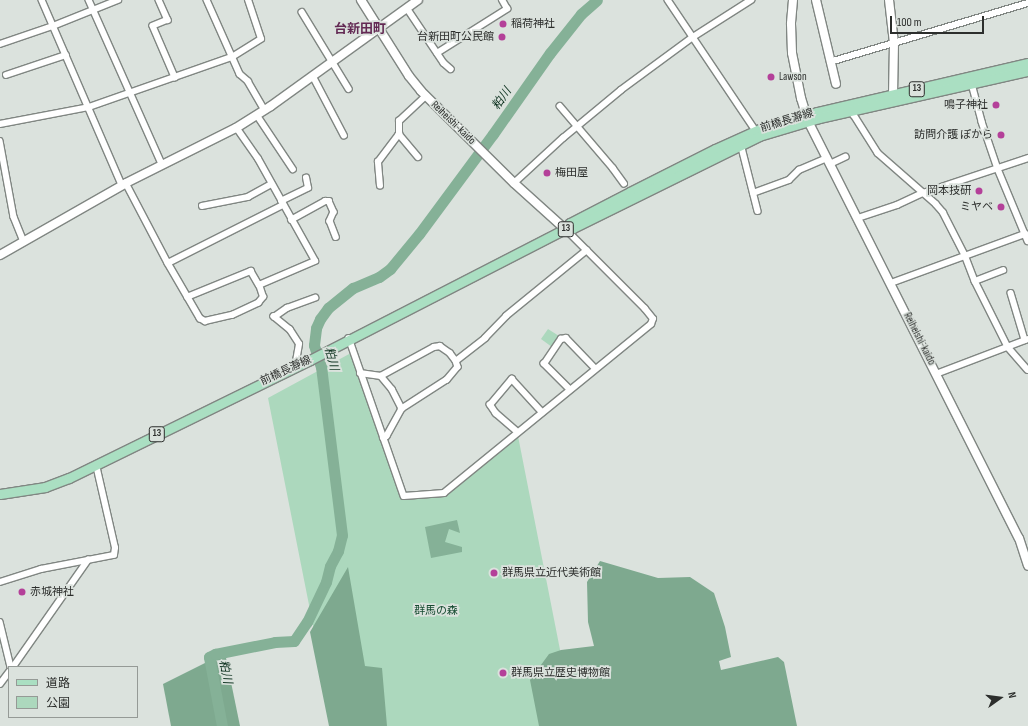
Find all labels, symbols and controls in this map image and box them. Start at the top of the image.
scale bar [892,8,986,34]
text: 100 m [897,15,922,30]
place label: 稲荷神社 [511,17,555,31]
marker: 稲荷神社 [498,19,508,29]
district label: 台新田町 [334,21,386,37]
place label: 台新田町公民館 [417,30,494,44]
marker: 台新田町公民館 [497,32,507,42]
place label: Lawson [779,70,807,84]
marker: Lawson [766,72,776,82]
road number: 13 [908,81,926,97]
water label: 粕川 [489,85,515,113]
street label: Reiheishi-kaido [428,98,478,148]
place label: 鳴子神社 [944,98,988,112]
marker: 鳴子神社 [991,100,1001,110]
street label: 前橋長瀞線 [759,107,815,135]
place label: 訪問介護 ぽから [914,128,993,142]
marker: 訪問介護 ぽから [996,130,1006,140]
place label: 梅田屋 [555,166,588,180]
marker: 梅田屋 [542,168,552,178]
place label: 岡本技研 [927,184,971,198]
marker: 岡本技研 [974,186,984,196]
place label: ミヤベ [960,200,993,214]
marker: ミヤベ [996,202,1006,212]
road number: 13 [557,221,575,237]
street label: Reiheishi-kaido [900,311,938,367]
water label: 粕川 [321,346,341,372]
street label: 前橋長瀞線 [258,353,314,389]
road number: 13 [148,426,166,442]
place label: 群馬県立近代美術館 [502,566,601,580]
marker: 群馬県立近代美術館 [489,568,499,578]
place label: 赤城神社 [30,585,74,599]
marker: 赤城神社 [17,587,27,597]
park label: 群馬の森 [414,604,458,618]
water label: 粕川 [216,659,234,685]
legend [8,666,138,718]
place label: 群馬県立歴史博物館 [511,666,610,680]
marker: 群馬県立歴史博物館 [498,668,508,678]
text: 道路 [46,676,70,691]
north arrow [980,678,1020,718]
text: N [1005,691,1019,699]
text: 公園 [46,696,70,711]

